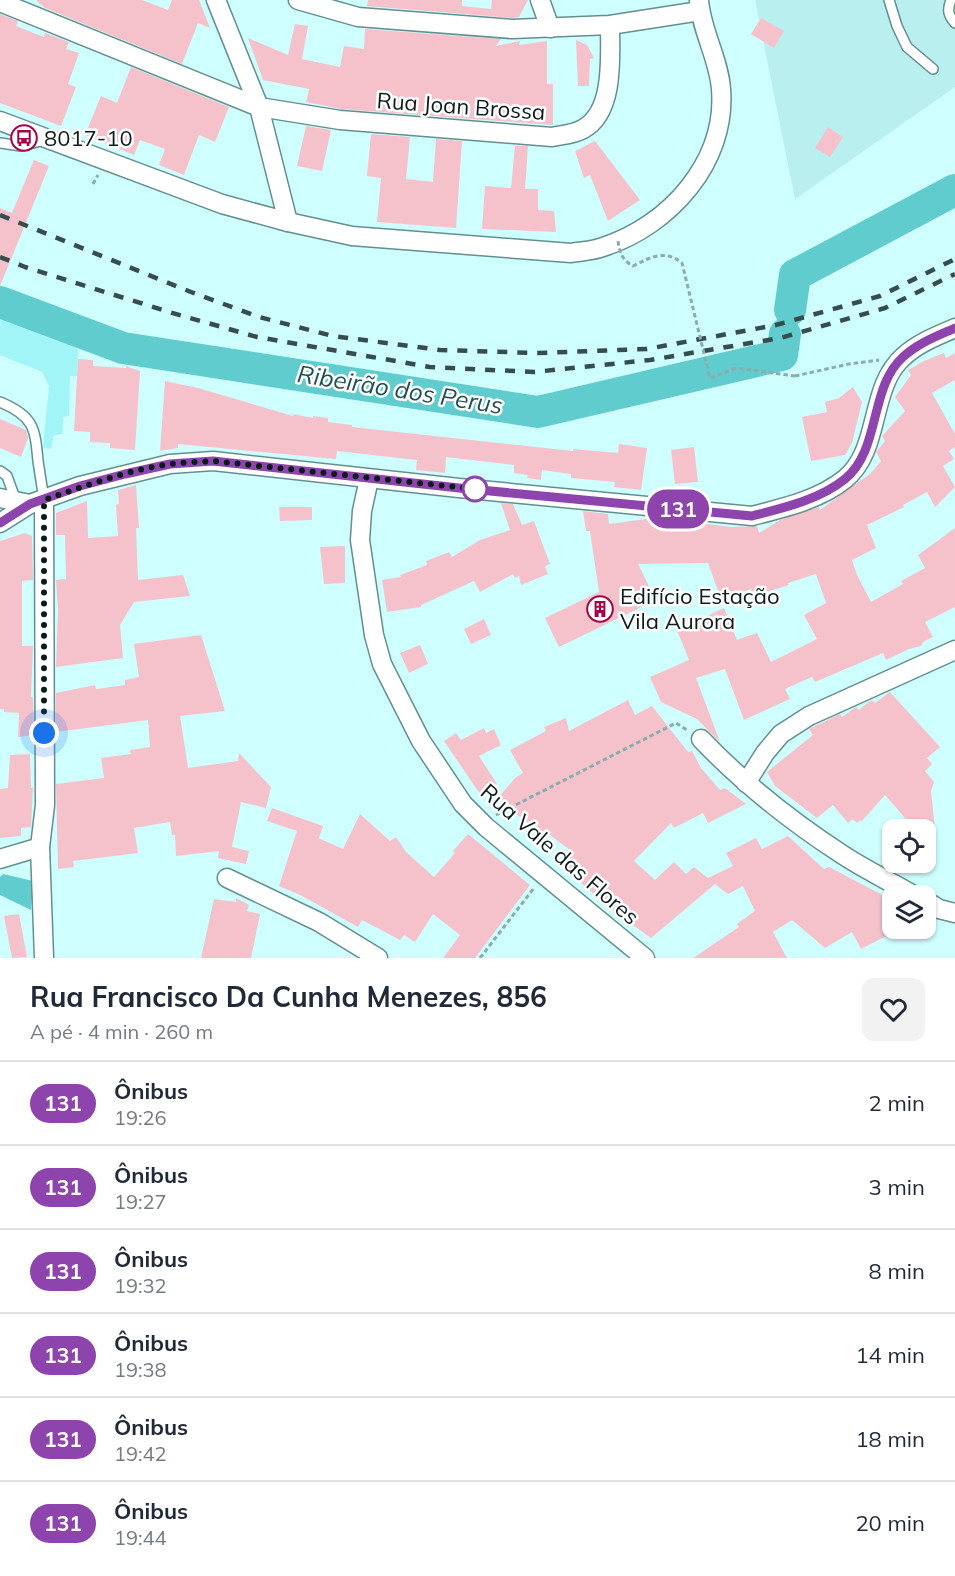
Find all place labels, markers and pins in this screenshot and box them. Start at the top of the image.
bus stop icon: 8017-10 [9,123,39,153]
place label: 8017-10 [44,124,133,152]
unlabelled marker [462,476,488,502]
place label: Edifício Estação Vila Aurora [620,582,780,635]
building icon: Edifício Estação Vila Aurora [585,594,615,624]

